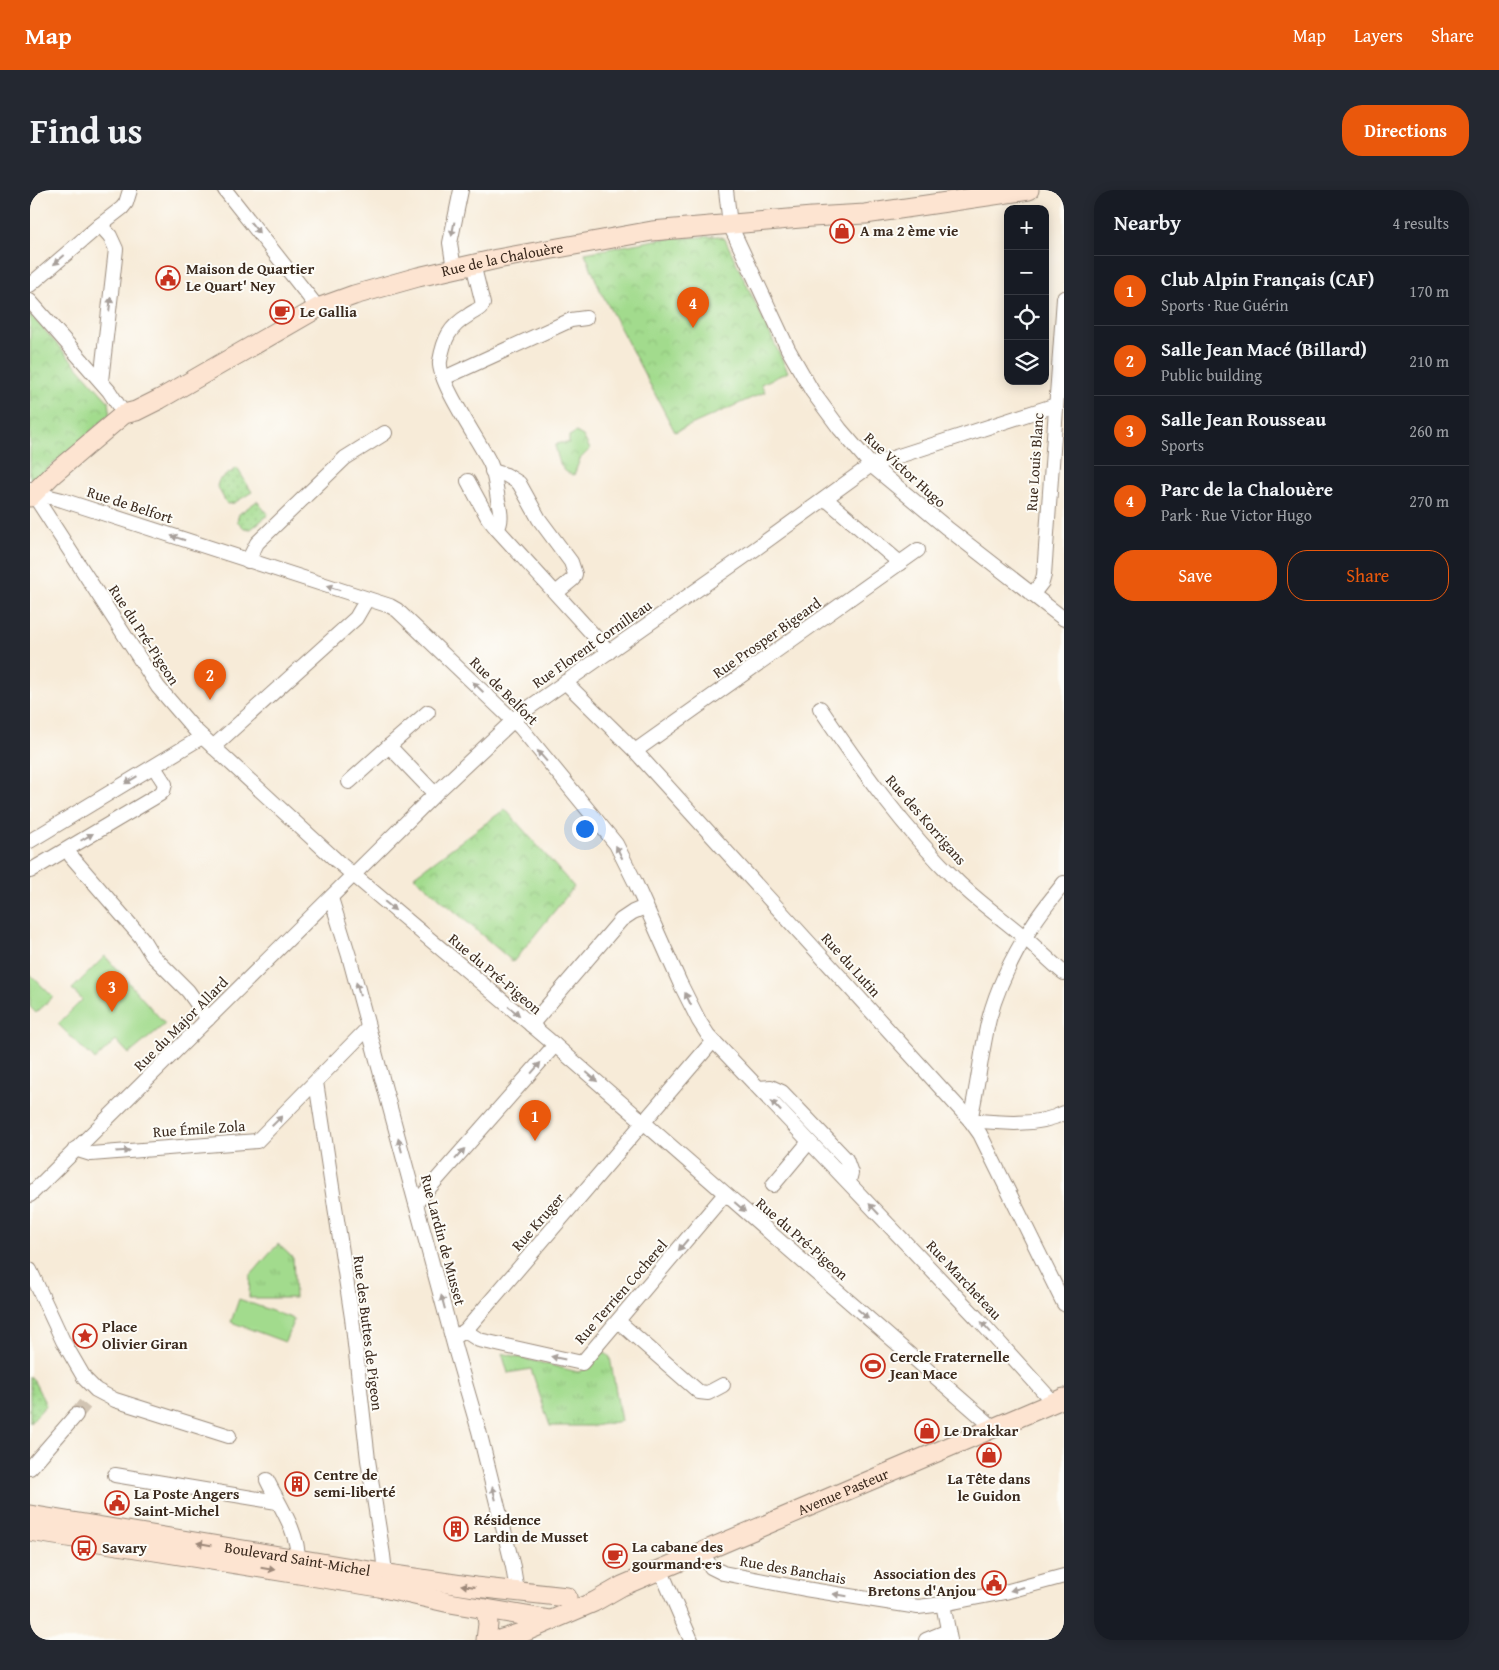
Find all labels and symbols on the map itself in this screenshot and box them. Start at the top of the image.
shop icon: A ma 2 ème vie [829,218,855,244]
place label: A ma 2 ème vie [860,220,958,241]
one-way arrow [250,221,261,234]
one-way arrow [448,222,456,238]
street label: Rue de la Chalouère [439,236,565,281]
one-way arrow [54,254,66,266]
place label: Maison de Quartier Le Quart' Ney [186,258,314,296]
public building icon: Maison de Quartier Le Quart' Ney [155,265,181,291]
pin: 4 [677,287,709,328]
one-way arrow [106,296,114,312]
cafe icon: Le Gallia [269,299,295,325]
place label: Le Gallia [300,301,357,322]
street label: Rue Louis Blanc [1021,412,1048,512]
street label: Rue Victor Hugo [860,427,951,512]
street label: Rue de Belfort [85,481,176,528]
one-way arrow [170,534,185,542]
street label: Rue du Pré-Pigeon [104,580,185,689]
one-way arrow [325,584,340,591]
street label: Rue Prosper Bigeard [708,592,825,683]
street label: Rue Florent Cornilleau [528,594,656,693]
street label: Rue de Belfort [465,652,544,730]
pin: 2 [194,659,226,700]
one-way arrow [472,681,484,693]
one-way arrow [537,750,548,763]
street label: Rue des Korrigans [881,770,972,869]
one-way arrow [124,776,137,785]
your location [572,816,598,842]
one-way arrow [80,832,93,841]
one-way arrow [615,845,623,859]
one-way arrow [384,901,397,912]
street label: Rue du Pré-Pigeon [444,928,547,1019]
street label: Rue du Lutin [817,928,886,1002]
pin: 3 [96,971,128,1012]
street label: Rue du Major Allard [129,972,233,1076]
one-way arrow [354,981,362,996]
one-way arrow [684,992,692,1007]
one-way arrow [508,1005,520,1017]
one-way arrow [530,1063,542,1075]
one-way arrow [586,1071,598,1082]
pin: 1 [519,1100,551,1141]
one-way arrow [770,1101,782,1113]
street label: Rue Émile Zola [152,1115,246,1142]
one-way arrow [271,1116,283,1128]
one-way arrow [396,1138,404,1153]
one-way arrow [116,1147,132,1155]
one-way arrow [454,1148,466,1160]
street label: Rue Lardin de Musset [416,1172,471,1308]
street label: Rue Kruger [506,1188,569,1255]
street label: Rue du Pré-Pigeon [752,1193,853,1285]
one-way arrow [734,1202,747,1213]
one-way arrow [868,1203,880,1215]
street label: Rue Terrien Cocherel [569,1235,672,1348]
street label: Rue Marcheteau [922,1235,1007,1325]
one-way arrow [677,1238,688,1251]
street label: Rue des Buttes de Pigeon [349,1254,388,1412]
one-way arrow [439,1295,447,1310]
one-way arrow [857,1308,869,1320]
place label: Place Olivier Giran [102,1316,188,1354]
one-way arrow [980,1321,992,1333]
place icon: Place Olivier Giran [72,1323,98,1349]
place label: Cercle Fraternelle Jean Mace [887,1346,1010,1384]
one-way arrow [549,1353,565,1361]
sports icon: Cercle Fraternelle Jean Mace [860,1353,886,1379]
shop icon: Le Drakkar [914,1418,940,1444]
place label: Le Drakkar [944,1420,1018,1441]
shop icon: La Tête dans le Guidon [976,1442,1002,1468]
street label: Avenue Pasteur [794,1463,892,1520]
place label: Centre de semi-liberté [314,1464,396,1502]
place label: La Tête dans le Guidon [948,1468,1030,1506]
building icon: Centre de semi-liberté [284,1471,310,1497]
place label: La Poste Angers Saint-Michel [134,1483,239,1521]
one-way arrow [490,1485,498,1500]
public building icon: La Poste Angers Saint-Michel [104,1490,130,1516]
place label: Résidence Lardin de Musset [474,1509,589,1547]
building icon: Résidence Lardin de Musset [443,1516,469,1542]
bus stop icon: Savary [71,1535,97,1561]
street label: Boulevard Saint-Michel [223,1536,372,1581]
place label: La cabane des gourmand·e·s [632,1536,723,1574]
place label: Savary [102,1537,147,1558]
one-way arrow [196,1540,212,1548]
cafe icon: La cabane des gourmand·e·s [602,1543,628,1569]
street label: Rue des Banchais [738,1550,848,1589]
place label: Association des Bretons d'Anjou [868,1563,976,1601]
one-way arrow [260,1566,276,1574]
public building icon: Association des Bretons d'Anjou [981,1570,1007,1596]
one-way arrow [460,1581,476,1589]
one-way arrow [1009,1585,1024,1593]
one-way arrow [831,1590,847,1598]

